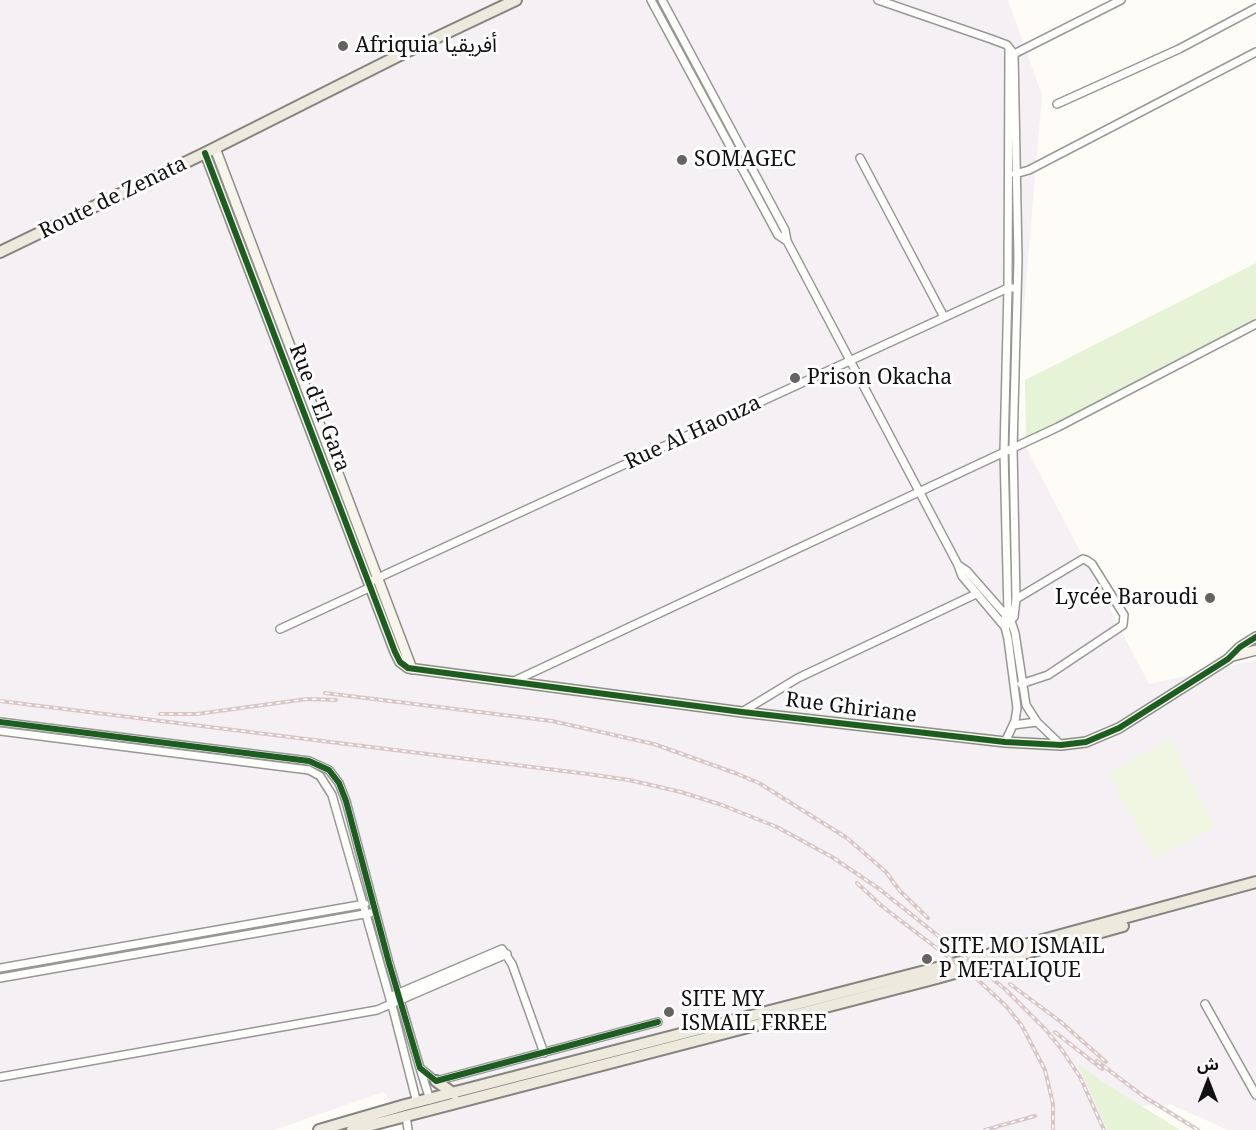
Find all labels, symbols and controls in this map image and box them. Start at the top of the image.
place label: Afriquia أفريقيا [355,33,497,59]
marker: Afriquia أفريقيا [336,39,350,53]
place label: SOMAGEC [694,147,796,173]
street label: Route de Zenata [35,151,191,245]
marker: SOMAGEC [675,153,689,167]
street label: Rue d'El Gara [283,341,355,475]
place label: Prison Okacha [807,365,952,391]
marker: Prison Okacha [788,371,802,385]
street label: Rue Al Haouza [621,391,765,475]
place label: Lycée Baroudi [1055,585,1198,611]
marker: Lycée Baroudi [1203,591,1217,605]
street label: Rue Ghiriane [784,687,918,729]
place label: SITE MO ISMAIL P METALIQUE [939,934,1105,984]
marker: SITE MO ISMAIL P METALIQUE [920,952,934,966]
place label: SITE MY ISMAIL FRREE [681,987,827,1037]
marker: SITE MY ISMAIL FRREE [662,1005,676,1019]
north arrow [1178,1052,1238,1112]
text: ش [1197,1053,1219,1075]

